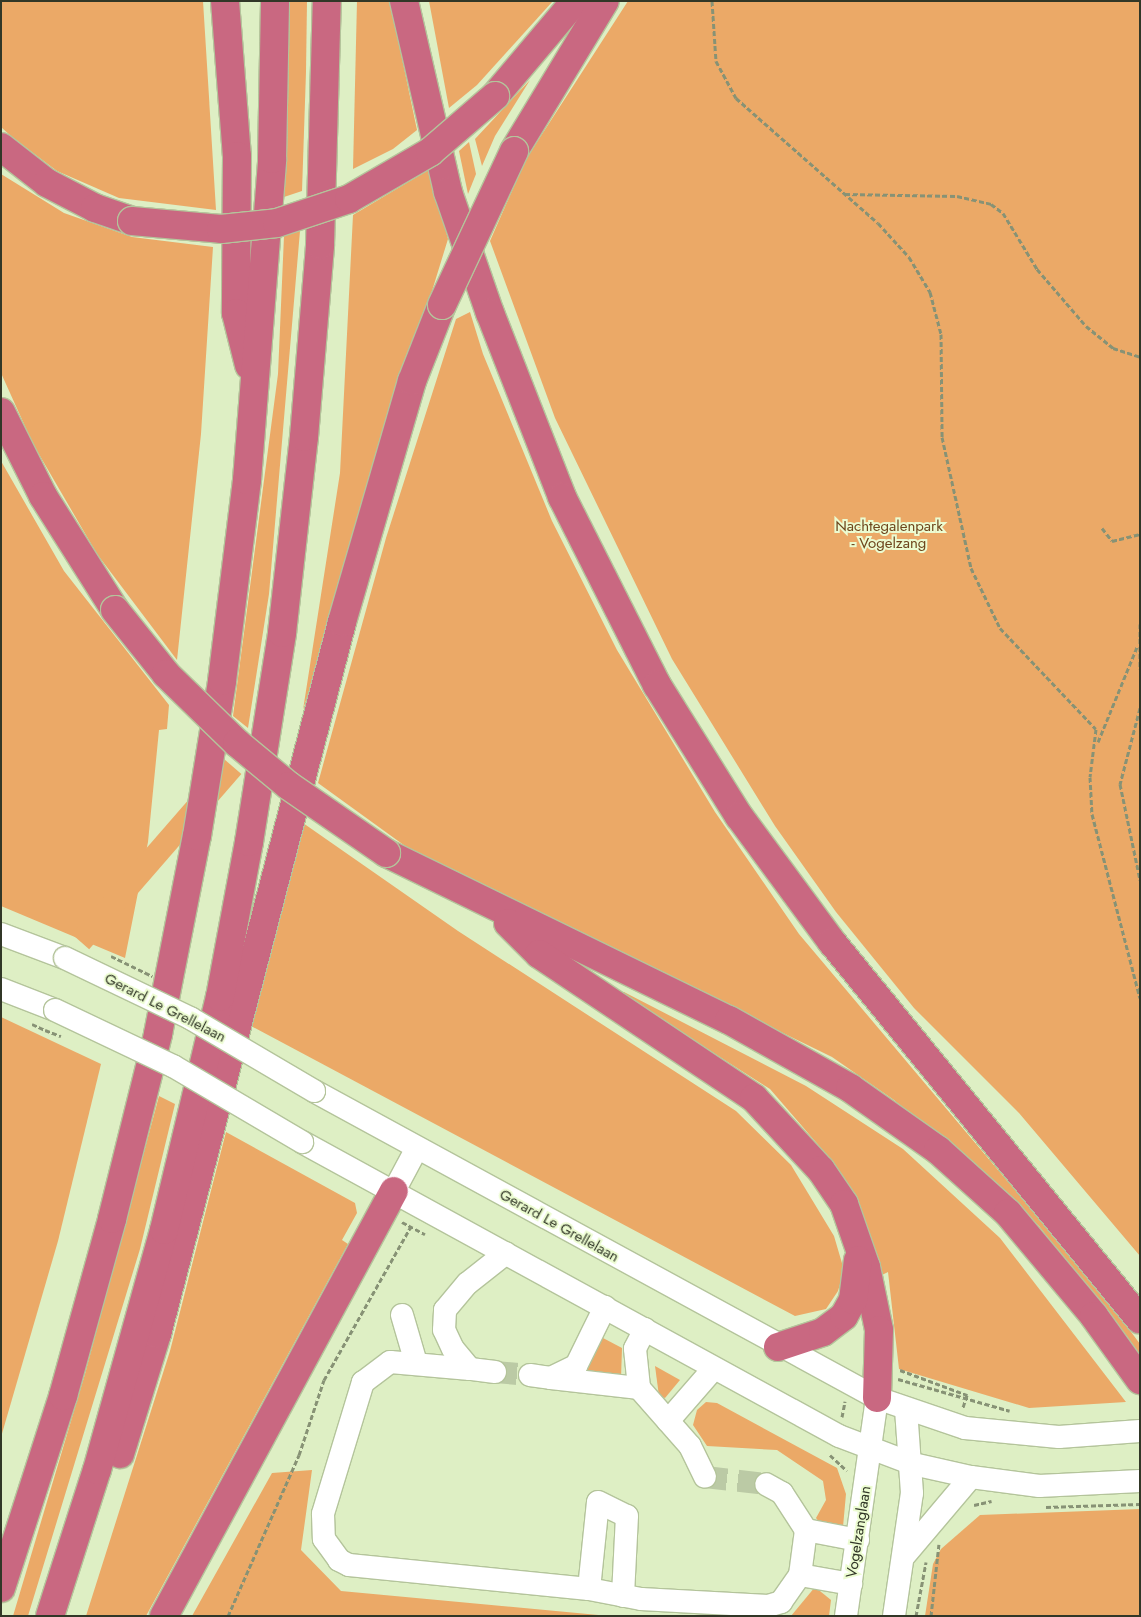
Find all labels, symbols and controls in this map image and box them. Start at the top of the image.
park label: Nachtegalenpark - Vogelzang [835,517,943,552]
street label: Gerard Le Grellelaan [101,970,229,1046]
street label: Gerard Le Grellelaan [496,1186,622,1266]
street label: Vogelzanglaan [843,1485,875,1579]

